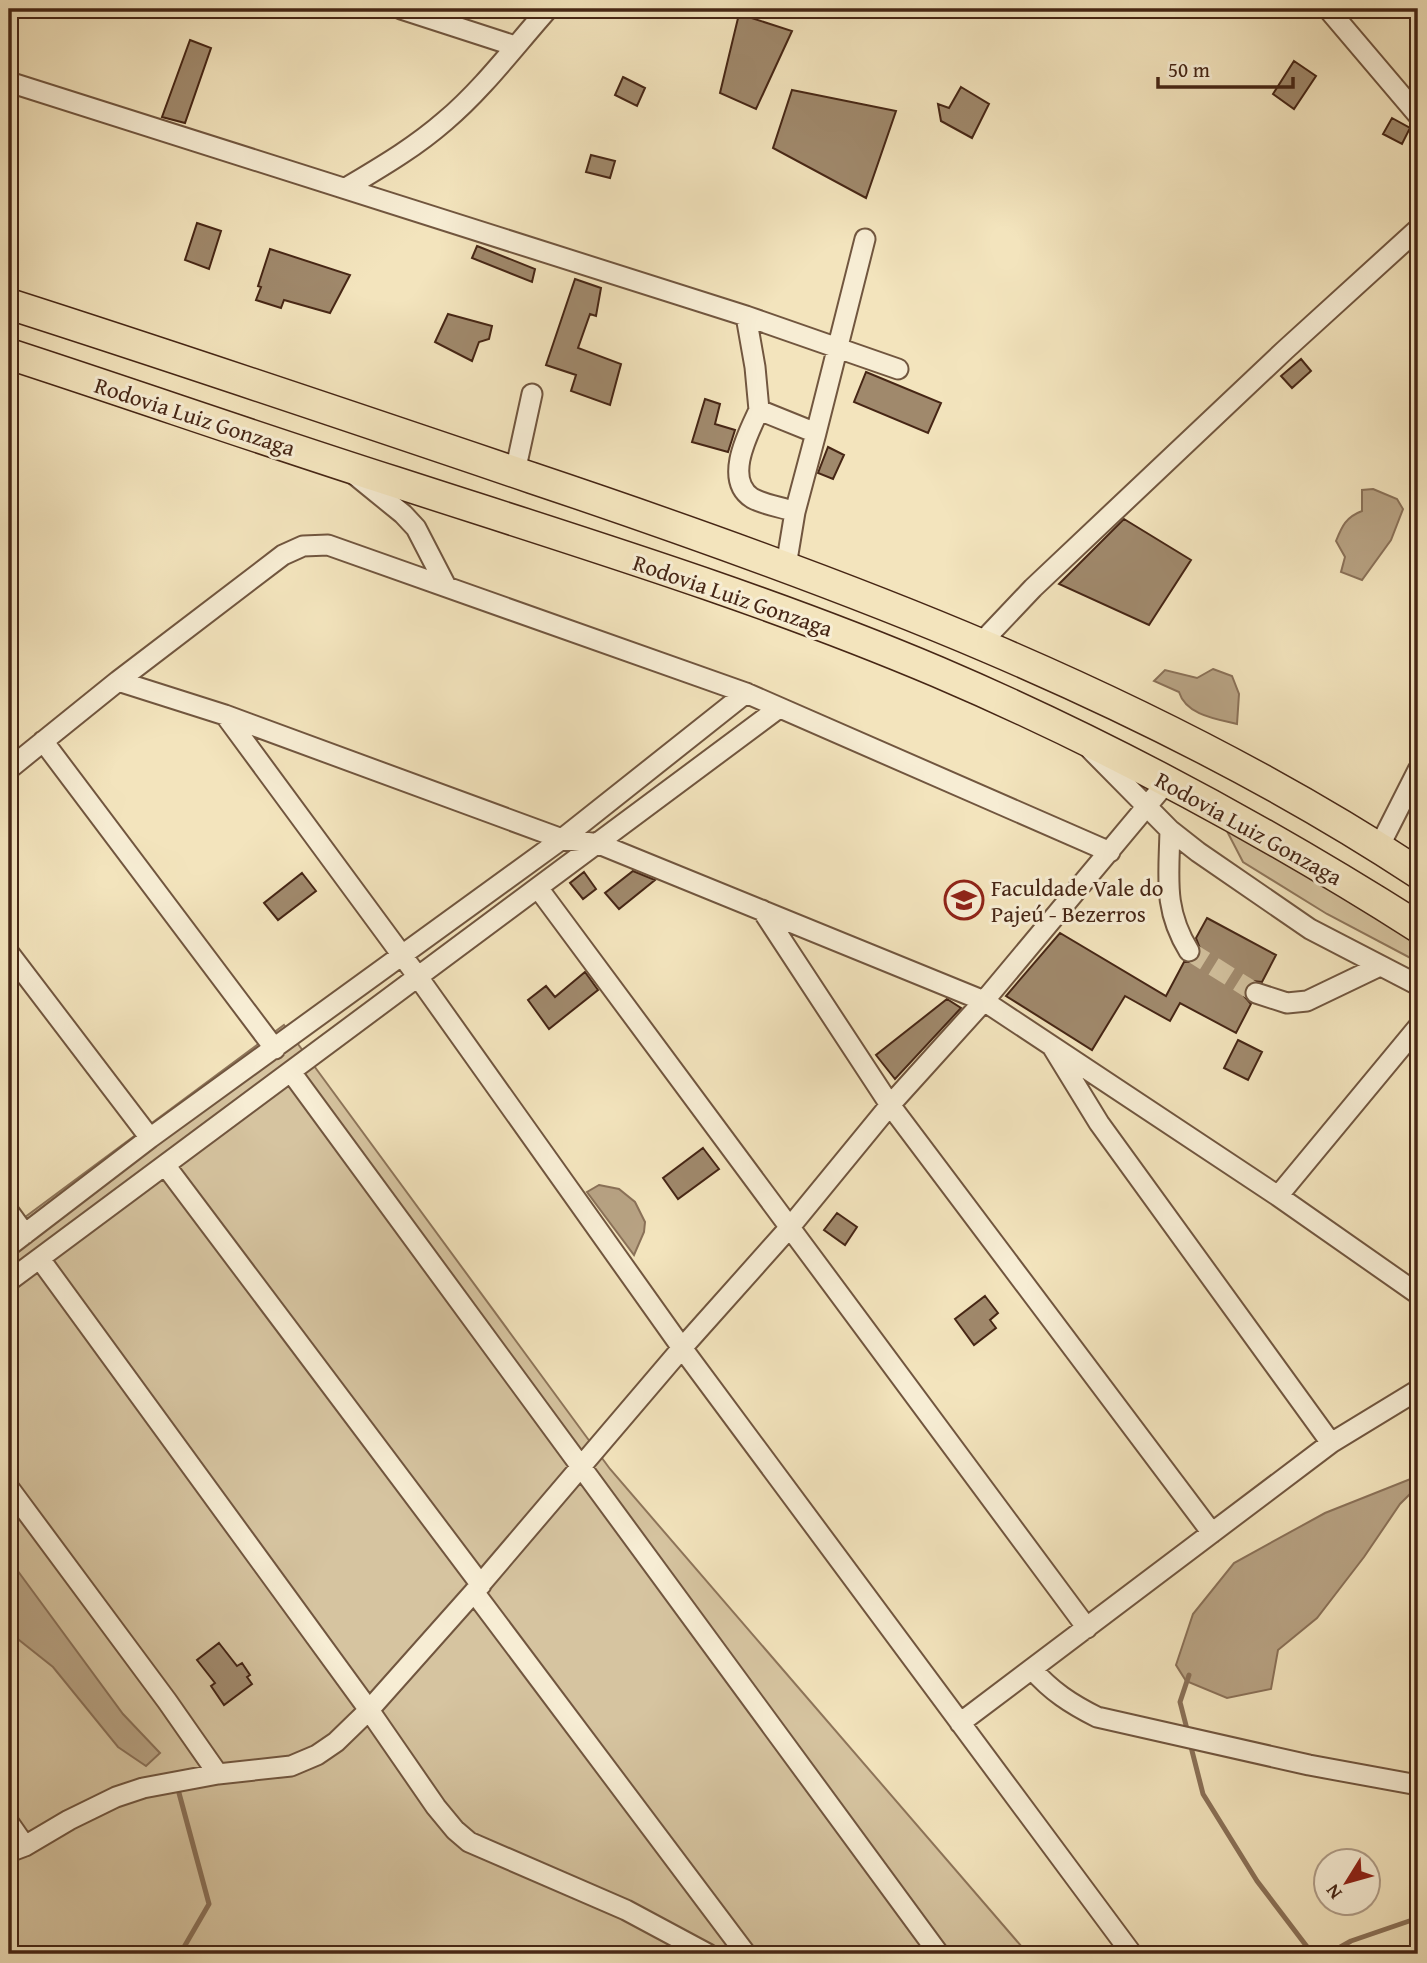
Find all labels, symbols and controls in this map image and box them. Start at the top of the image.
scale bar [1158,46,1292,90]
text: 50 m [1168,54,1210,85]
street label: Rodovia Luiz Gonzaga [90,368,300,464]
street label: Rodovia Luiz Gonzaga [629,545,837,645]
street label: Rodovia Luiz Gonzaga [1150,763,1349,893]
place label: Faculdade Vale do Pajeú - Bezerros [991,871,1163,930]
school or university icon: Faculdade Vale do Pajeú - Bezerros [943,879,985,921]
north arrow [1312,1848,1382,1918]
text: N [1318,1878,1348,1906]

